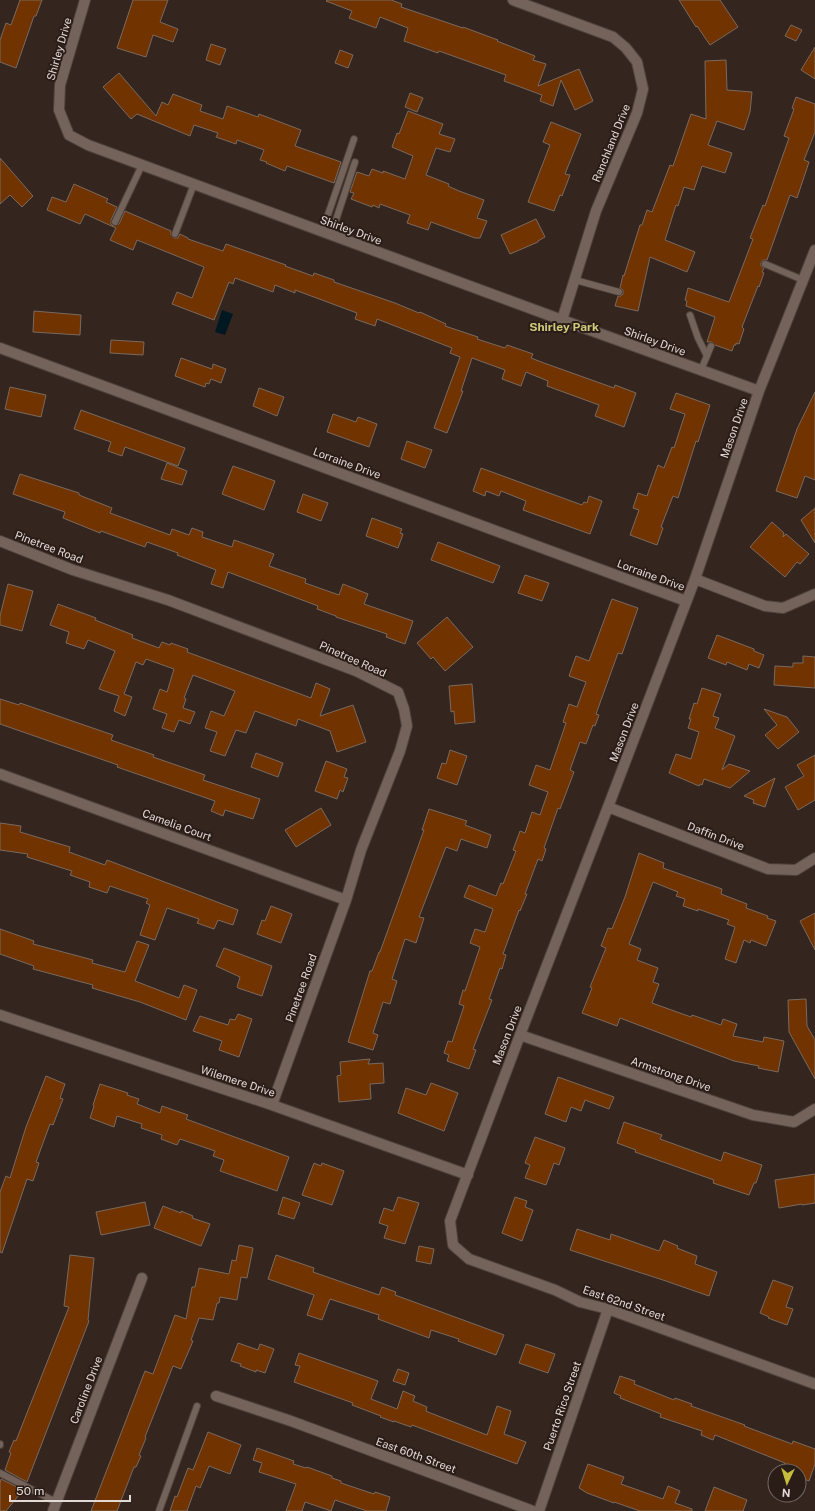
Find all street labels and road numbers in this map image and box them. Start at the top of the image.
street label: Shirley Drive [44,16,74,82]
street label: Ranchland Drive [590,102,632,184]
street label: Shirley Drive [318,213,384,247]
street label: Shirley Drive [622,324,688,358]
street label: Mason Drive [718,396,750,460]
street label: Lorraine Drive [312,445,382,481]
street label: Pinetree Road [13,529,85,565]
street label: Lorraine Drive [616,557,686,593]
street label: Pinetree Road [318,639,388,679]
street label: Mason Drive [607,701,641,763]
street label: Camelia Court [141,807,213,843]
street label: Daffin Drive [686,820,746,852]
street label: Pinetree Road [283,952,319,1024]
street label: Mason Drive [490,1004,524,1066]
street label: Armstrong Drive [629,1055,713,1093]
street label: Wilemere Drive [199,1063,277,1099]
street label: East 62nd Street [581,1283,667,1323]
street label: Caroline Drive [68,1354,104,1426]
street label: Puerto Rico Street [541,1360,583,1452]
street label: East 60th Street [374,1435,458,1475]

